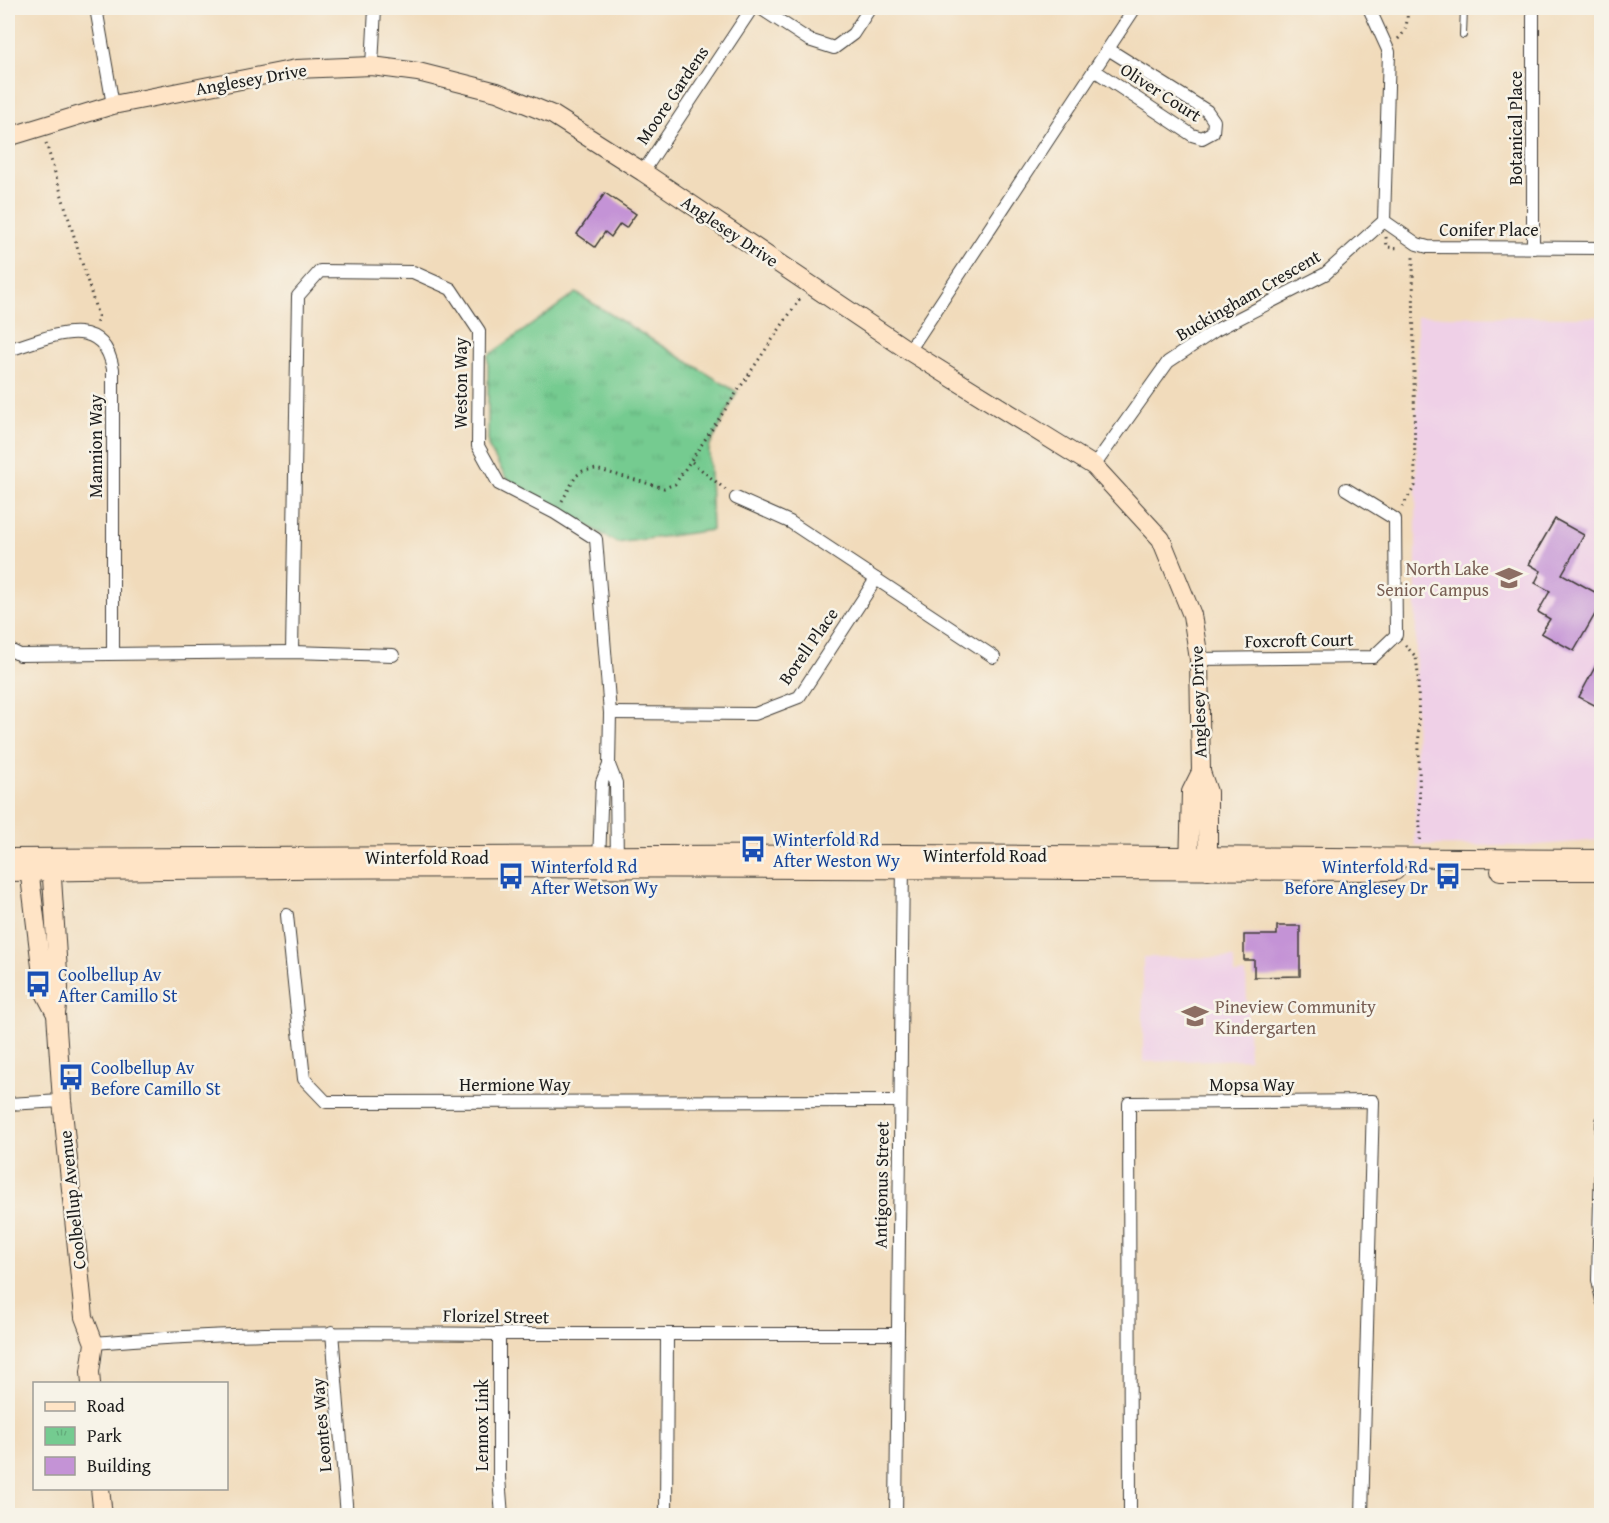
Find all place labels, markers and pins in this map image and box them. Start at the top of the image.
place label: North Lake Senior Campus [1376,555,1489,603]
school or university icon: North Lake Senior Campus [1494,563,1524,593]
place label: Winterfold Rd After Weston Wy [773,826,900,874]
bus stop icon: Winterfold Rd After Weston Wy [738,834,768,864]
place label: Winterfold Rd After Wetson Wy [531,853,658,901]
place label: Winterfold Rd Before Anglesey Dr [1284,853,1429,901]
bus stop icon: Winterfold Rd After Wetson Wy [496,861,526,891]
bus stop icon: Winterfold Rd Before Anglesey Dr [1433,861,1463,891]
place label: Coolbellup Av After Camillo St [58,961,178,1009]
bus stop icon: Coolbellup Av After Camillo St [23,969,53,999]
place label: Pineview Community Kindergarten [1215,993,1376,1041]
school or university icon: Pineview Community Kindergarten [1180,1001,1210,1031]
place label: Coolbellup Av Before Camillo St [91,1054,221,1102]
bus stop icon: Coolbellup Av Before Camillo St [56,1062,86,1092]

